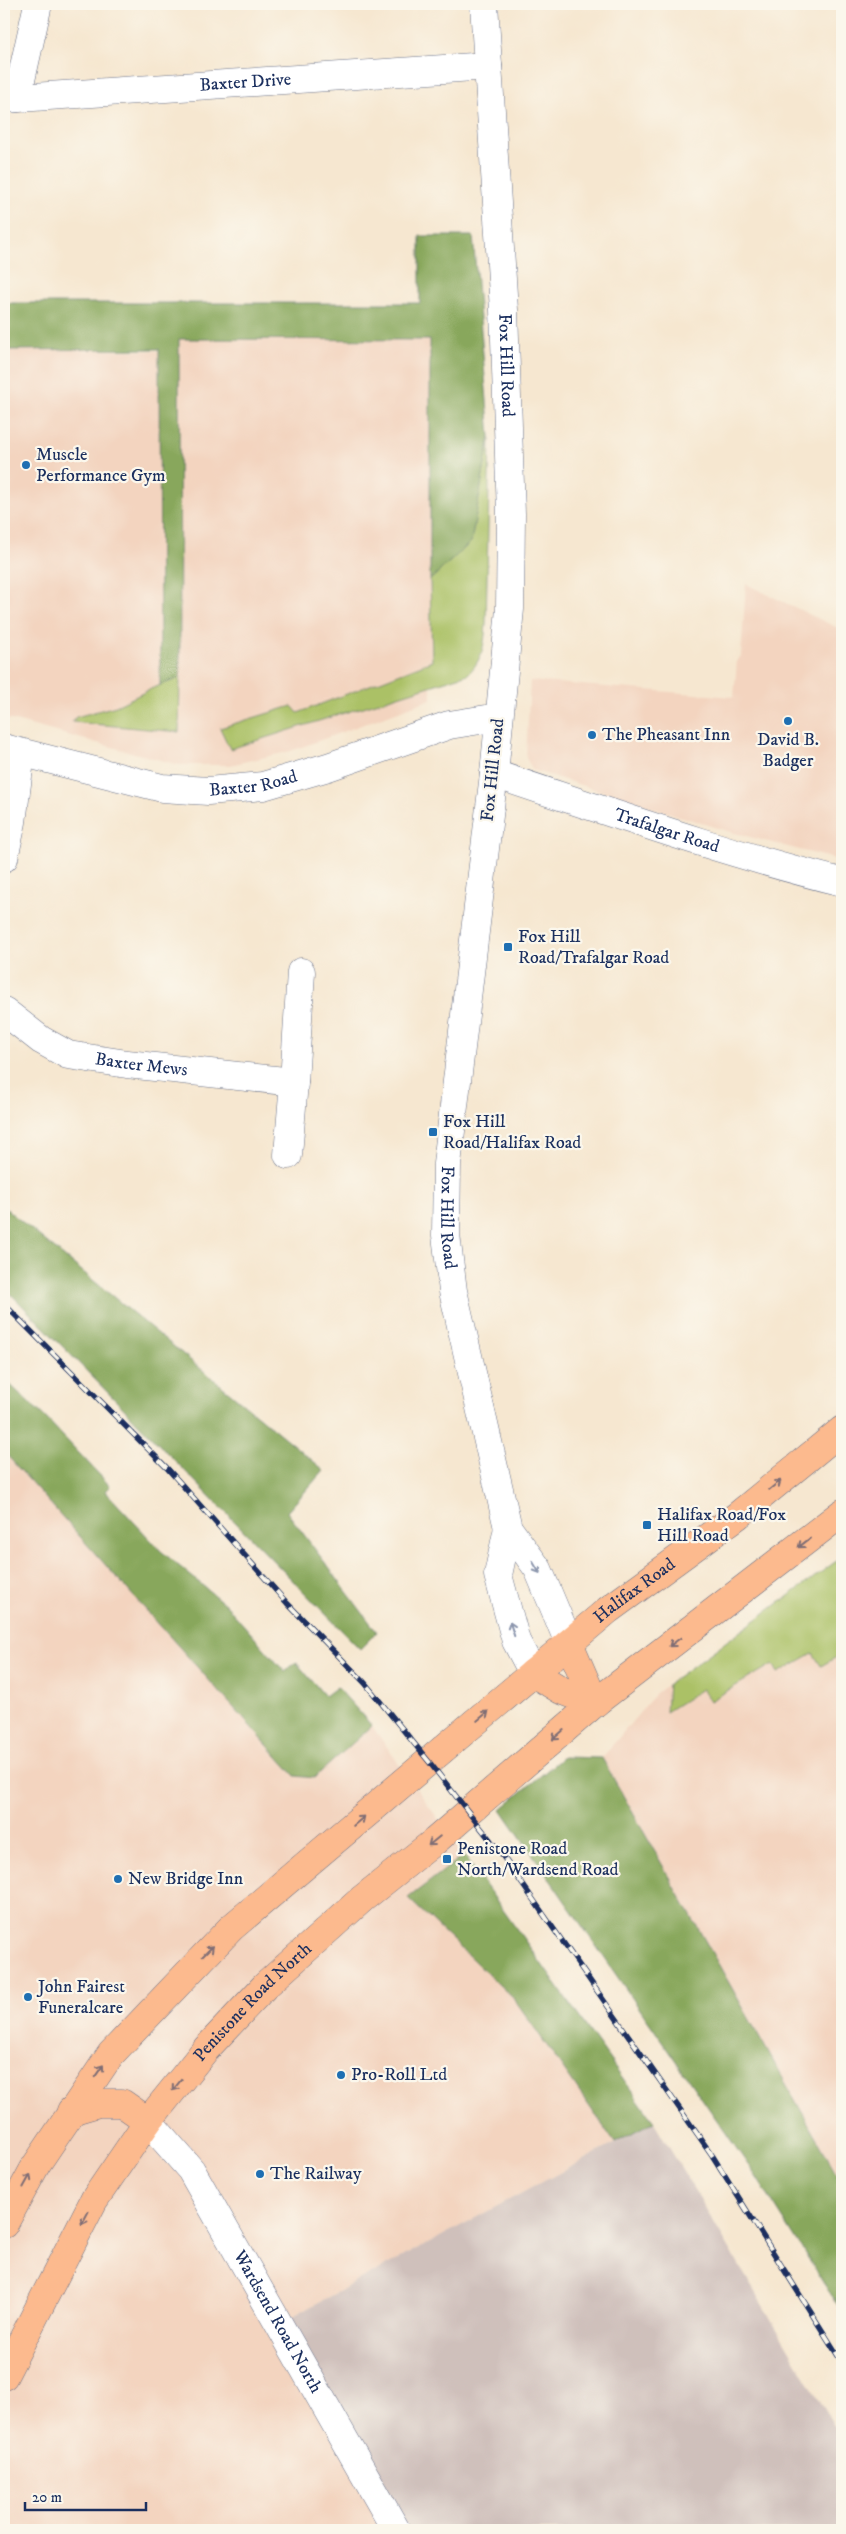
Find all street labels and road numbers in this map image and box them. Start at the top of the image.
street label: Baxter Drive [199,68,292,97]
street label: Fox Hill Road [493,313,519,417]
street label: Fox Hill Road [477,717,509,823]
street label: Baxter Road [208,766,300,802]
street label: Trafalgar Road [611,804,722,858]
street label: Baxter Mews [94,1048,189,1081]
street label: Fox Hill Road [435,1166,461,1271]
street label: Halifax Road [589,1554,680,1628]
street label: Penistone Road North [189,1938,317,2066]
street label: Wardsend Road North [228,2246,327,2398]

